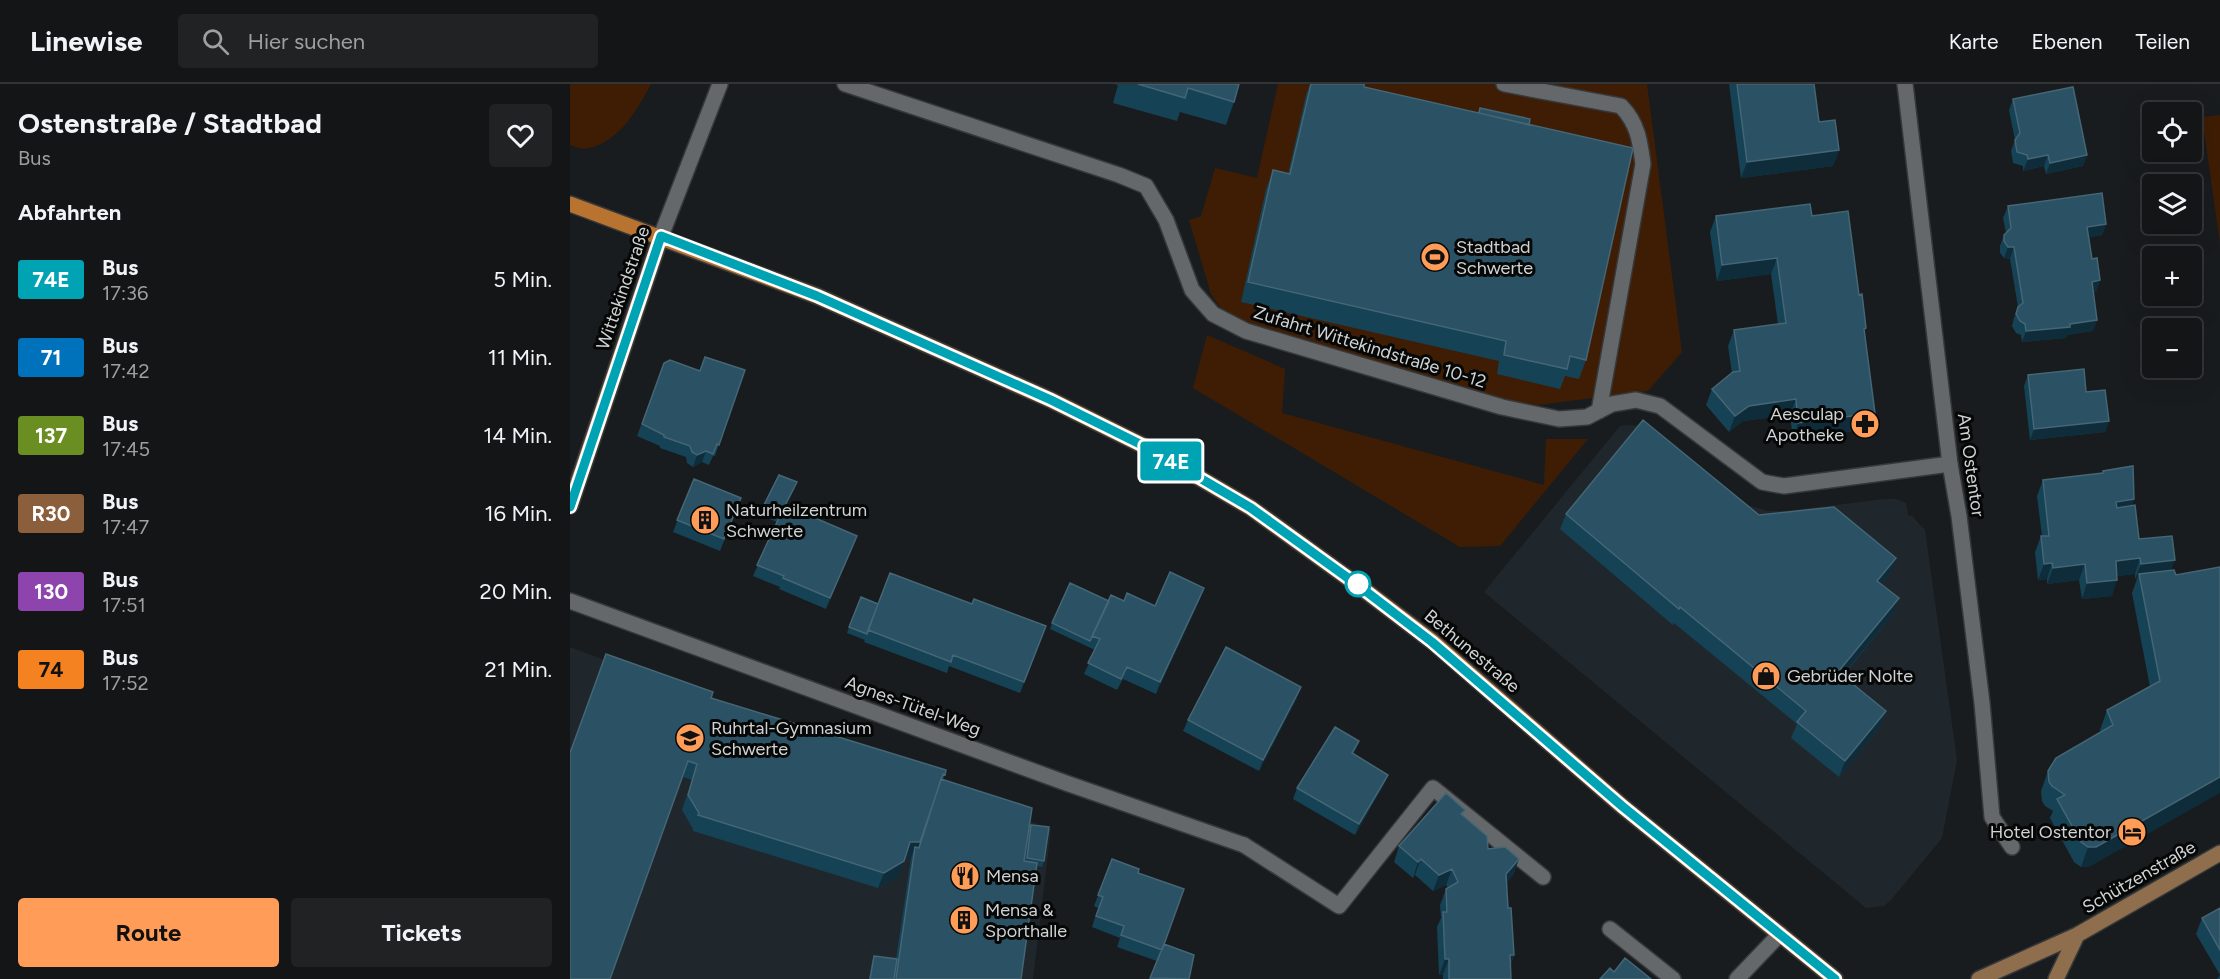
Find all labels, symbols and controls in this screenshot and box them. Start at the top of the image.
search box [178,14,598,68]
text: Linewise [30,24,142,58]
icon: search [199,25,232,58]
text: Hier suchen [247,28,365,55]
text: Karte [1949,29,1998,54]
text: Ebenen [2031,29,2103,54]
text: Teilen [2136,29,2190,54]
map controls [2142,102,2202,378]
button: locate [2142,102,2202,162]
button: heart [489,104,552,167]
text: Ostenstraße / Stadtbad [18,106,322,140]
text: Bus [18,146,51,170]
button: layers [2142,174,2202,234]
text: Abfahrten [18,199,121,226]
street label: Wittekindstraße [592,223,654,352]
place label: Stadtbad Schwerte [1456,236,1533,279]
sports icon: Stadtbad Schwerte [1419,241,1451,273]
button: + [2142,246,2202,306]
text: Bus [102,254,138,281]
text: 5 Min. [493,266,552,293]
text: 74E [32,267,70,292]
text: 17:36 [102,281,148,305]
street label: Zufahrt Wittekindstraße 10-12 [1251,301,1489,393]
button: − [2142,318,2202,378]
text: Bus [102,332,138,359]
text: 11 Min. [488,344,552,371]
text: 71 [41,345,61,370]
text: 17:42 [102,359,150,383]
place label: Aesculap Apotheke [1766,403,1844,446]
pharmacy icon: Aesculap Apotheke [1849,408,1881,440]
text: Bus [102,410,138,437]
street label: Am Ostentor [1953,412,1989,518]
text: 14 Min. [483,422,552,449]
text: 137 [35,423,67,448]
text: 17:45 [102,437,150,461]
line badge: 74E [1136,442,1206,481]
text: 74E [1152,449,1190,474]
text: Bus [102,488,138,515]
place label: Naturheilzentrum Schwerte [726,499,867,542]
text: 16 Min. [484,500,552,527]
text: R30 [32,501,70,526]
building icon: Naturheilzentrum Schwerte [689,504,721,536]
text: 17:47 [102,515,149,539]
text: Bus [102,566,138,593]
unlabelled marker [1345,571,1371,597]
text: 20 Min. [480,578,552,605]
text: 130 [34,579,68,604]
text: 17:51 [102,593,146,617]
street label: Bethunestraße [1420,605,1524,697]
text: Bus [102,644,138,671]
text: 21 Min. [485,656,552,683]
text: 74 [39,657,63,682]
shop icon: Gebrüder Nolte [1750,660,1782,692]
place label: Gebrüder Nolte [1787,665,1913,687]
text: 17:52 [102,671,149,695]
street label: Agnes-Tütel-Weg [842,671,984,741]
place label: Ruhrtal-Gymnasium Schwerte [711,717,871,760]
school or university icon: Ruhrtal-Gymnasium Schwerte [674,722,706,754]
hotel icon: Hotel Ostentor [2116,816,2148,848]
place label: Hotel Ostentor [1990,821,2111,843]
street label: Schützenstraße [2079,836,2200,918]
restaurant icon: Mensa [949,860,981,892]
place label: Mensa [986,865,1039,887]
button: Route [18,898,279,967]
button: Tickets [291,898,552,967]
place label: Mensa & Sporthalle [985,899,1067,942]
building icon: Mensa & Sporthalle [948,904,980,936]

